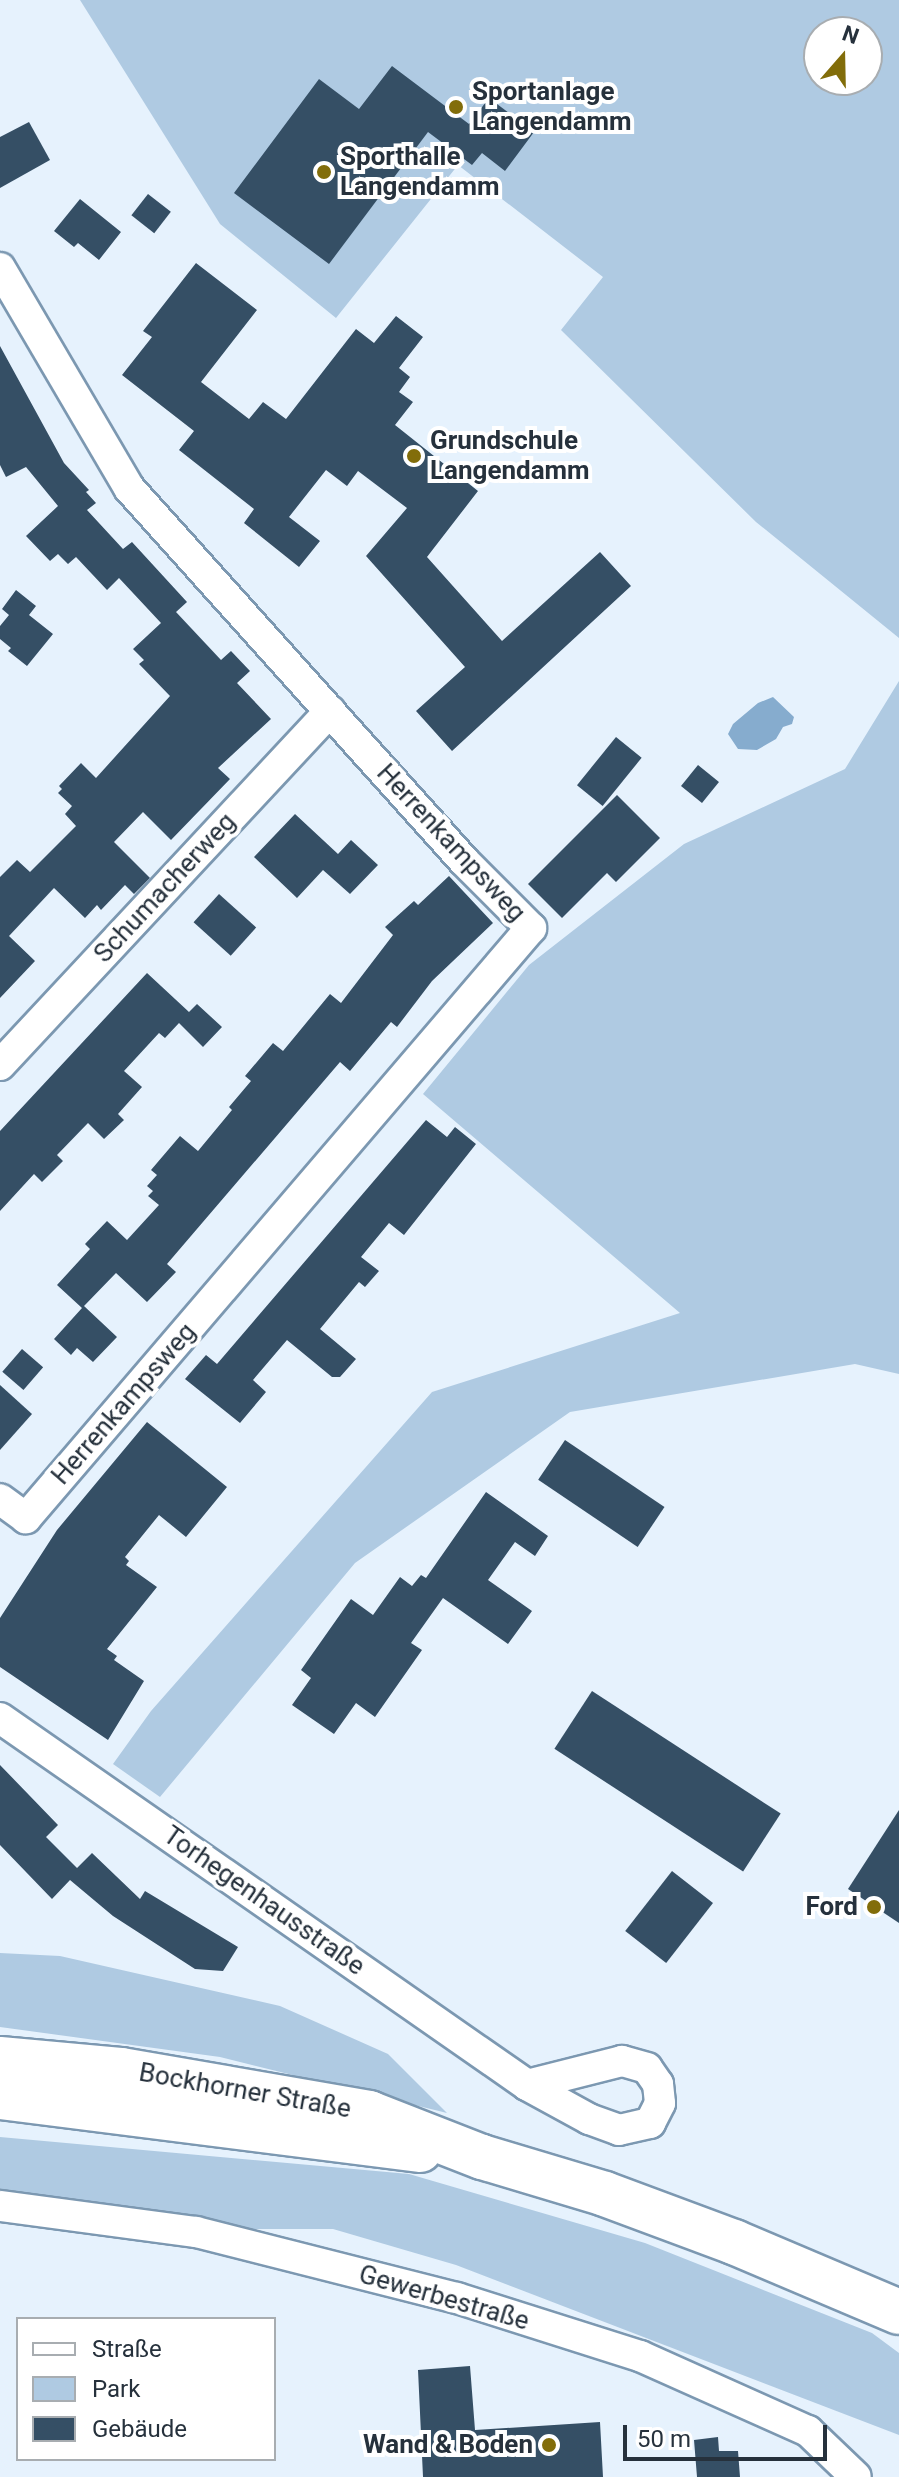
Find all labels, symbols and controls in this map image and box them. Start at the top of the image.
north arrow [803,16,883,96]
text: N [839,20,862,49]
place label: Sportanlage Langendamm [472,76,632,138]
marker: Sportanlage Langendamm [447,98,465,116]
place label: Sporthalle Langendamm [340,141,500,202]
marker: Sporthalle Langendamm [315,163,333,181]
place label: Grundschule Langendamm [430,425,590,486]
marker: Grundschule Langendamm [405,447,423,465]
street label: Herrenkampsweg [370,758,532,928]
street label: Schumacherweg [88,807,242,969]
street label: Herrenkampsweg [45,1317,203,1491]
street label: Torhegenhausstraße [157,1820,371,1982]
place label: Ford [805,1891,858,1923]
marker: Ford [865,1898,883,1916]
street label: Bockhorner Straße [137,2057,353,2125]
street label: Gewerbestraße [355,2259,533,2337]
legend [16,2317,276,2461]
text: Straße [92,2335,162,2363]
text: Park [92,2375,140,2403]
scale bar [627,2409,831,2459]
text: Gebäude [92,2415,187,2443]
text: 50 m [637,2425,691,2453]
place label: Wand & Boden [363,2429,533,2461]
marker: Wand & Boden [540,2436,558,2454]

